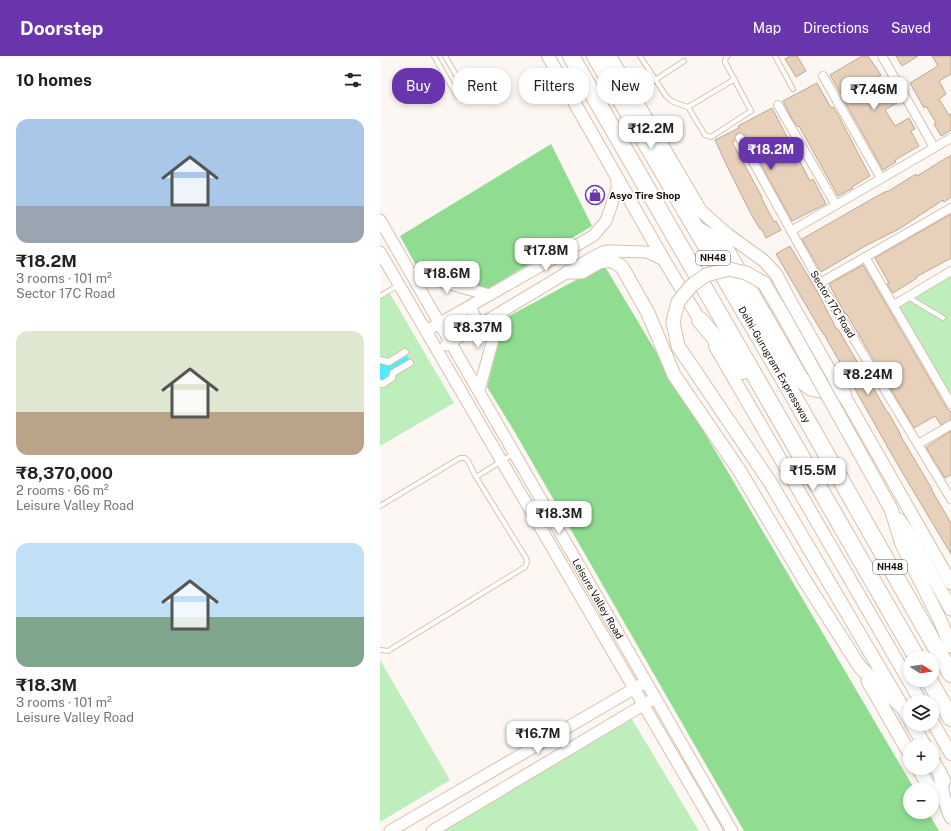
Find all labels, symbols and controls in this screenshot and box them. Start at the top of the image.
text: Doorstep [20,17,103,39]
text: Map [753,20,781,36]
text: Directions [803,20,869,36]
text: Saved [891,20,931,36]
chip: Buy [392,68,445,104]
chip: Rent [453,68,511,104]
chip: Filters [519,68,589,104]
chip: New [597,68,654,104]
icon: filters [342,69,364,91]
text: 10 homes [16,70,92,90]
pin: ₹7.46M [841,77,907,111]
text: ₹7.46M [850,82,898,97]
pin: ₹12.2M [618,116,684,150]
text: ₹12.2M [628,121,674,136]
pin: ₹18.2M [738,137,804,171]
text: ₹18.2M [748,142,794,157]
icon: home [154,145,226,217]
shop icon: Asyo Tire Shop [584,184,606,206]
place label: Asyo Tire Shop [609,189,680,201]
pin: ₹17.8M [513,238,579,272]
text: ₹17.8M [524,243,568,258]
text: ₹18.2M [16,251,77,271]
road number: NH48 [696,251,730,265]
pin: ₹18.6M [414,261,480,295]
text: ₹18.6M [424,266,470,281]
street label: Sector 17C Road [808,268,858,340]
text: 3 rooms · 101 m² [16,271,112,286]
text: Sector 17C Road [16,286,115,301]
street label: Delhi-Gurugram Expressway [736,304,814,425]
pin: ₹8.37M [445,315,511,349]
text: ₹8.37M [453,320,503,335]
icon: home [154,357,226,429]
pin: ₹8.24M [835,362,901,396]
text: ₹8.24M [843,367,893,382]
pin: ₹15.5M [780,458,846,492]
text: ₹8,370,000 [16,463,113,483]
text: ₹15.5M [790,463,836,478]
text: 2 rooms · 66 m² [16,483,109,498]
text: Leisure Valley Road [16,498,134,513]
pin: ₹18.3M [526,501,592,535]
text: ₹18.3M [536,506,582,521]
street label: Leisure Valley Road [570,556,626,641]
road number: NH48 [873,560,907,574]
icon: home [154,569,226,641]
north arrow [903,651,939,687]
map controls [903,651,939,819]
text: ₹18.3M [16,675,77,695]
text: 3 rooms · 101 m² [16,695,112,710]
button: layers [903,695,939,731]
text: Leisure Valley Road [16,710,134,725]
pin: ₹16.7M [505,721,571,755]
text: ₹16.7M [515,726,561,741]
button: + [903,739,939,775]
button: − [903,783,939,819]

